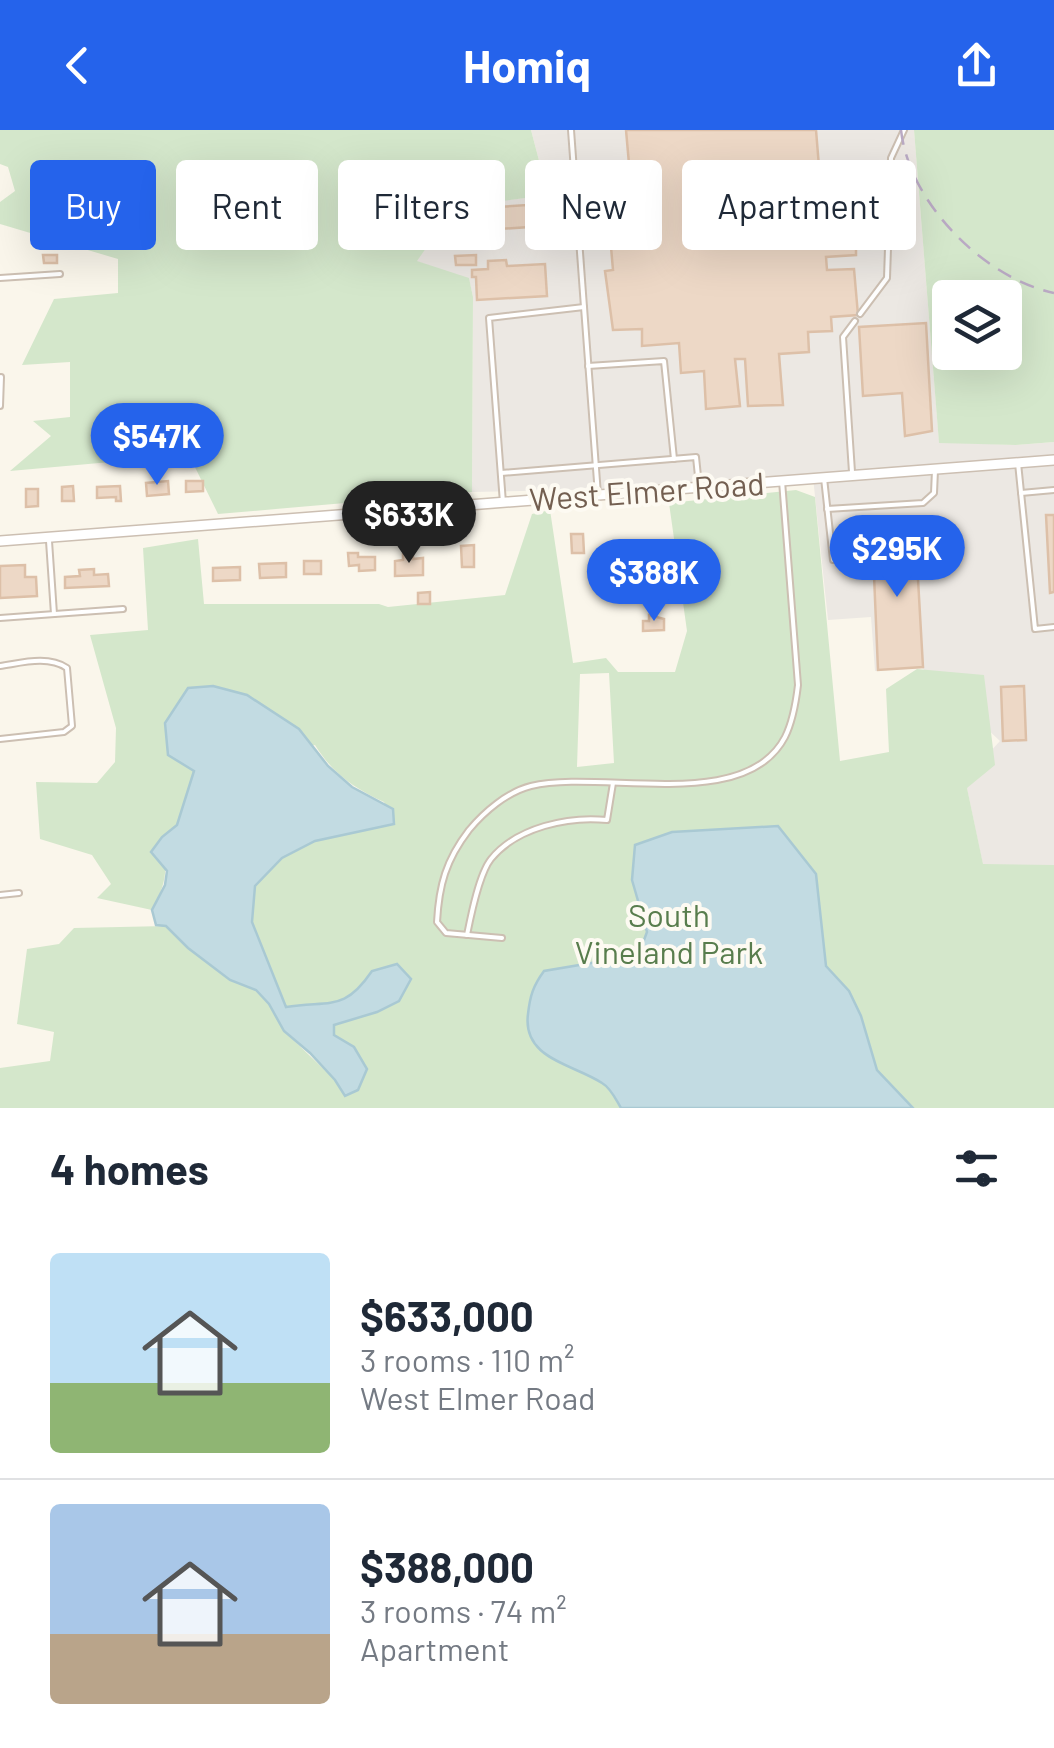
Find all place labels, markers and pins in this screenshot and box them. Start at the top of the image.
pin: $547K [87,403,227,488]
pin: $633K [339,481,479,566]
pin: $295K [827,515,967,600]
pin: $388K [584,539,724,624]

